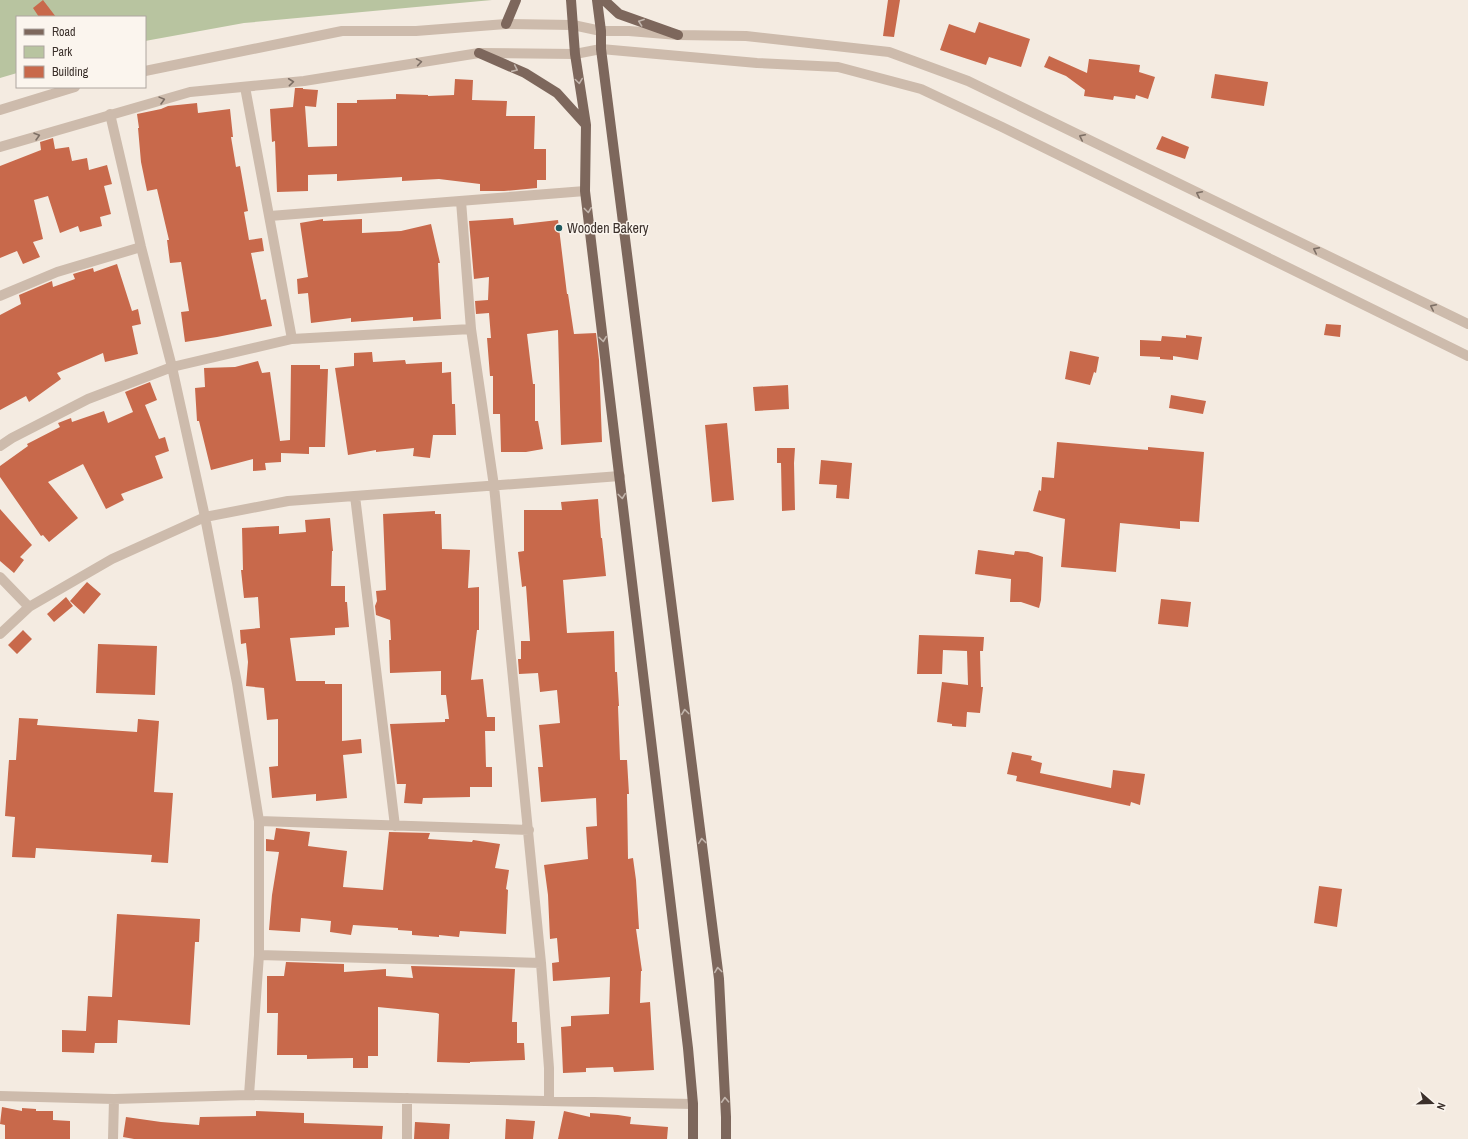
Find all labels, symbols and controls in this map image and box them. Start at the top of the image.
legend [16,16,146,88]
one-way arrow [638,19,645,27]
text: Road [52,24,76,40]
text: Park [52,44,72,60]
one-way arrow [416,58,422,67]
text: Building [52,64,89,80]
one-way arrow [511,64,518,72]
one-way arrow [574,77,583,84]
one-way arrow [288,78,294,87]
one-way arrow [159,96,166,105]
one-way arrow [34,132,41,141]
one-way arrow [1079,134,1086,142]
one-way arrow [1196,191,1203,199]
one-way arrow [583,207,592,213]
place label: Wooden Bakery [567,219,649,237]
marker: Wooden Bakery [554,223,564,233]
one-way arrow [1313,247,1320,255]
one-way arrow [1430,304,1437,312]
one-way arrow [598,336,607,342]
one-way arrow [617,493,626,499]
one-way arrow [681,709,690,715]
one-way arrow [697,838,706,844]
one-way arrow [714,967,723,973]
north arrow [1412,1083,1452,1123]
one-way arrow [721,1097,730,1103]
text: N [1434,1101,1449,1112]

